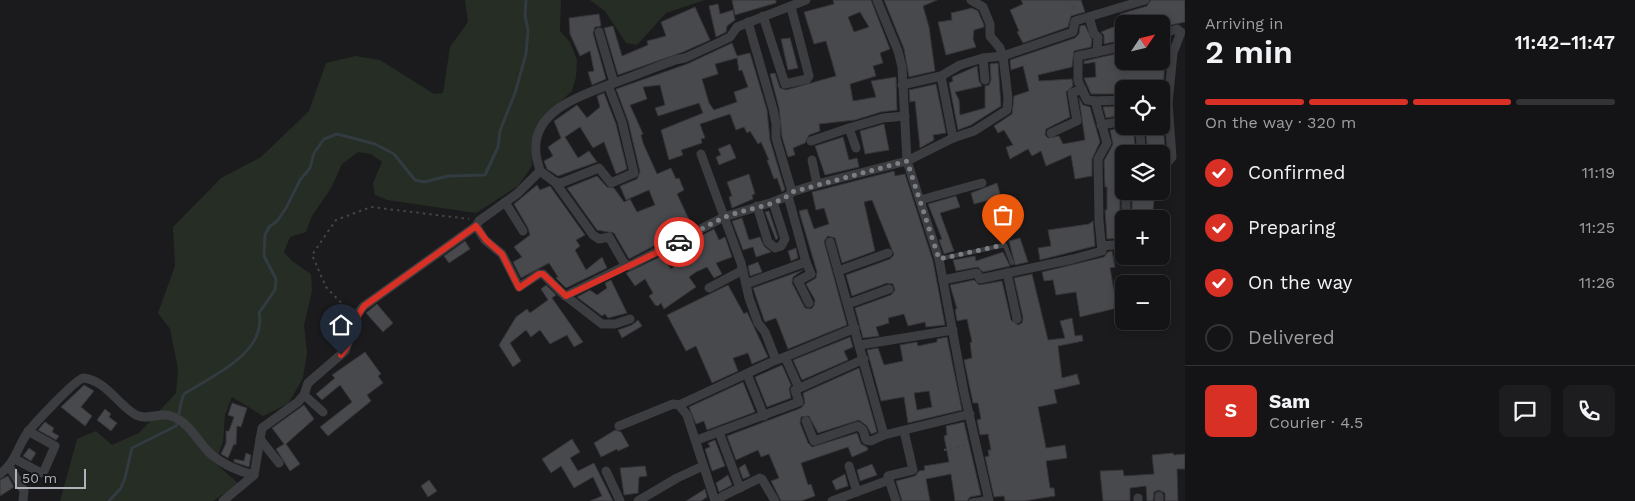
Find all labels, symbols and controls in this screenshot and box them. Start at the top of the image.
text: Arriving in [1205,14,1283,33]
north arrow [1115,15,1170,70]
map controls [1115,15,1170,330]
text: 11:42–11:47 [1515,31,1615,54]
text: 2 min [1205,33,1293,71]
button: locate [1115,80,1170,135]
text: On the way · 320 m [1205,113,1356,132]
button: layers [1115,145,1170,200]
icon: check [1205,159,1233,187]
text: Confirmed [1248,161,1345,184]
text: 11:19 [1582,163,1615,182]
pin [982,194,1024,245]
icon: bag [989,201,1017,229]
button: + [1115,210,1170,265]
icon: check [1205,214,1233,242]
text: Preparing [1248,216,1335,239]
courier [654,217,704,267]
text: 11:25 [1579,218,1615,237]
icon: car [665,228,693,256]
icon: check [1205,269,1233,297]
text: On the way [1248,271,1352,294]
text: 11:26 [1579,273,1615,292]
button: − [1115,275,1170,330]
pin [320,304,362,355]
icon: home [327,311,355,339]
text: Delivered [1248,326,1335,349]
button: chat [1499,385,1551,437]
button: phone [1563,385,1615,437]
text: Sam [1269,390,1310,413]
text: S [1225,399,1237,422]
text: Courier · 4.5 [1269,413,1363,432]
scale bar [15,466,86,489]
text: 50 m [22,470,57,486]

